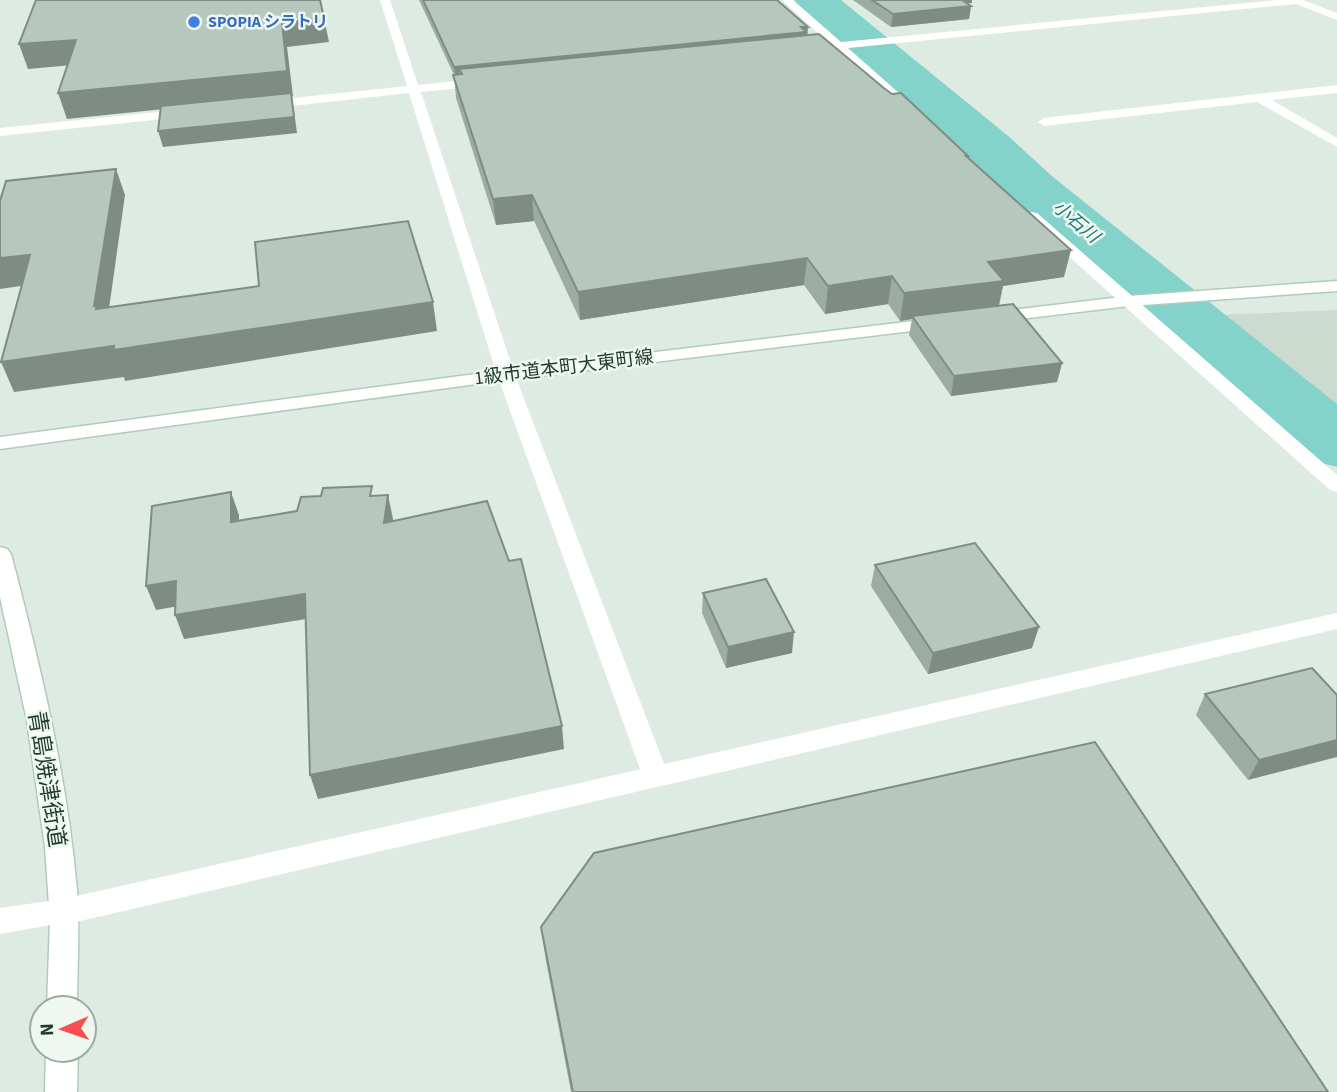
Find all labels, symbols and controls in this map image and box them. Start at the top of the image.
place label: SPOPIA シラトリ [208,11,328,33]
marker: SPOPIA シラトリ [186,14,202,30]
water label: 小石川 [1047,195,1106,250]
street label: 1級市道本町大東町線 [473,344,655,392]
street label: 青島焼津街道 [20,708,74,850]
north arrow [28,994,98,1064]
text: N [34,1023,61,1036]

